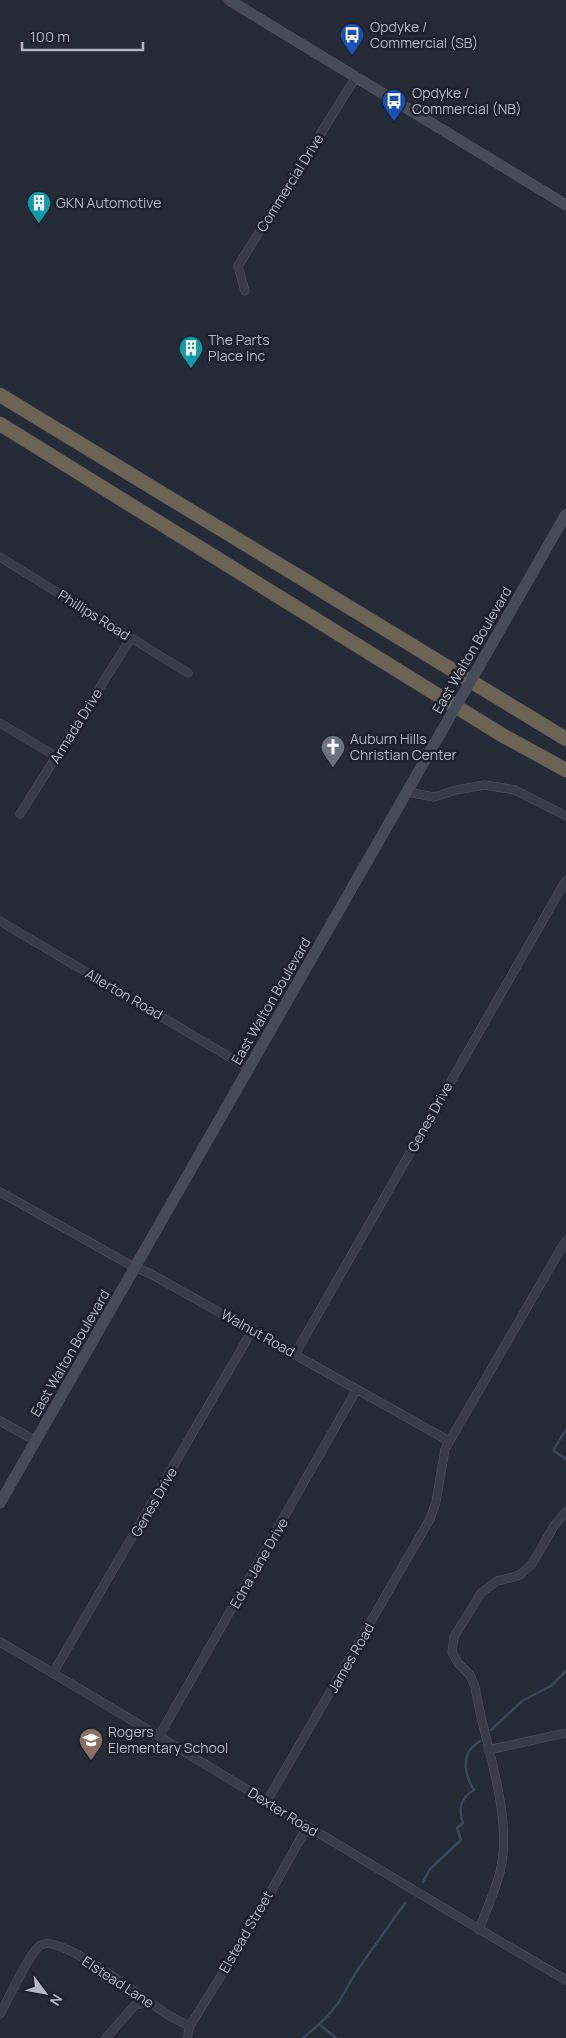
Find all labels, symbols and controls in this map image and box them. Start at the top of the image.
place label: Opdyke / Commercial (SB) [370,17,478,52]
scale bar [22,20,144,52]
bus stop icon: Opdyke / Commercial (SB) [339,22,365,56]
text: 100 m [30,26,70,47]
place label: Opdyke / Commercial (NB) [412,83,522,118]
bus stop icon: Opdyke / Commercial (NB) [381,88,407,122]
street label: Commercial Drive [252,130,327,235]
building icon: GKN Automotive [26,190,52,224]
place label: GKN Automotive [56,193,161,212]
place label: The Parts Place Inc [208,330,270,365]
building icon: The Parts Place Inc [178,335,204,369]
street label: East Walton Boulevard [427,583,516,717]
street label: Phillips Road [55,585,134,644]
street label: Armada Drive [45,685,106,767]
place label: Auburn Hills Christian Center [350,729,457,764]
church icon: Auburn Hills Christian Center [320,734,346,768]
street label: East Walton Boulevard [226,934,315,1068]
street label: Allerton Road [82,964,166,1023]
street label: Genes Drive [403,1078,457,1155]
street label: East Walton Boulevard [25,1286,114,1420]
street label: Walnut Road [218,1304,299,1361]
street label: Genes Drive [126,1464,181,1540]
street label: Edna Jane Drive [225,1514,292,1611]
street label: James Road [323,1619,378,1696]
place label: Rogers Elementary School [108,1722,228,1757]
school or university icon: Rogers Elementary School [78,1727,104,1761]
street label: Dexter Road [245,1783,322,1841]
street label: Elstead Street [214,1887,277,1976]
street label: Elstead Lane [79,1951,158,2012]
north arrow [20,1968,70,2018]
text: N [46,1991,67,2009]

